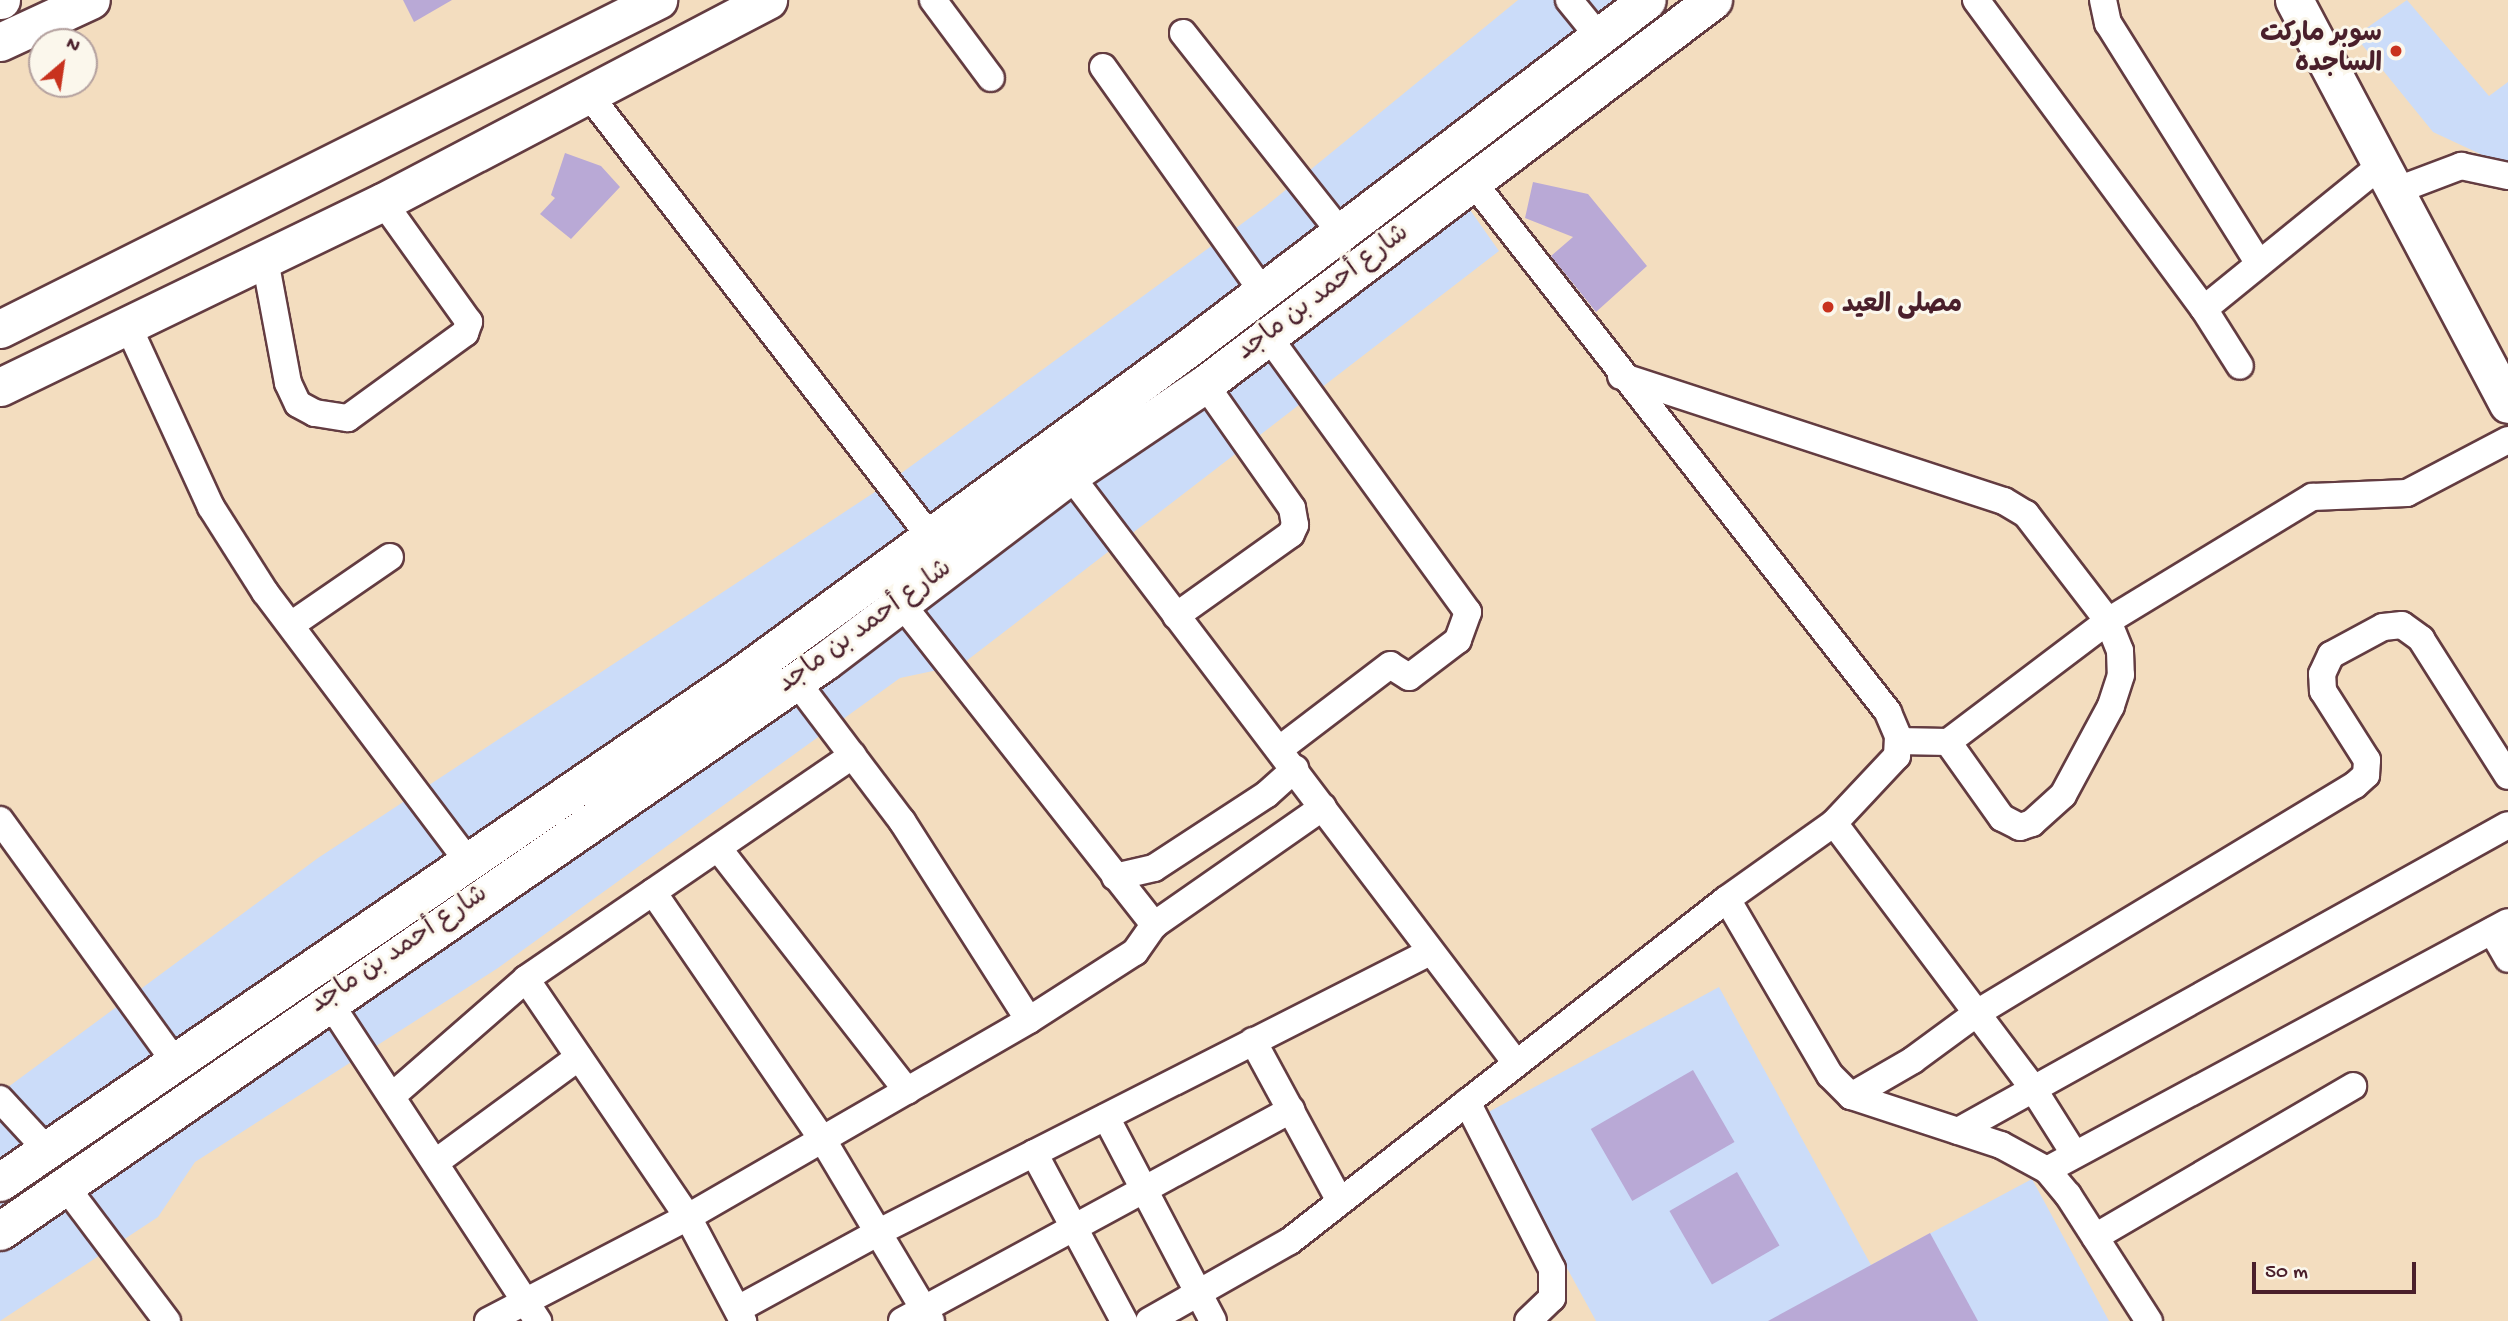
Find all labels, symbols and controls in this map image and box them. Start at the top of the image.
place label: سوبر ماركت الساجده [2260,20,2382,82]
north arrow [28,28,98,98]
text: N [61,33,83,59]
marker: سوبر ماركت الساجده [2388,43,2404,59]
street label: شارع أحمد بن ماجد [1232,219,1416,369]
place label: مصلى العيد [1842,291,1962,323]
marker: مصلى العيد [1820,299,1836,315]
street label: شارع أحمد بن ماجد [773,554,959,702]
street label: شارع أحمد بن ماجد [305,880,495,1022]
scale bar [2256,1248,2420,1292]
text: 50 m [2265,1261,2308,1286]

